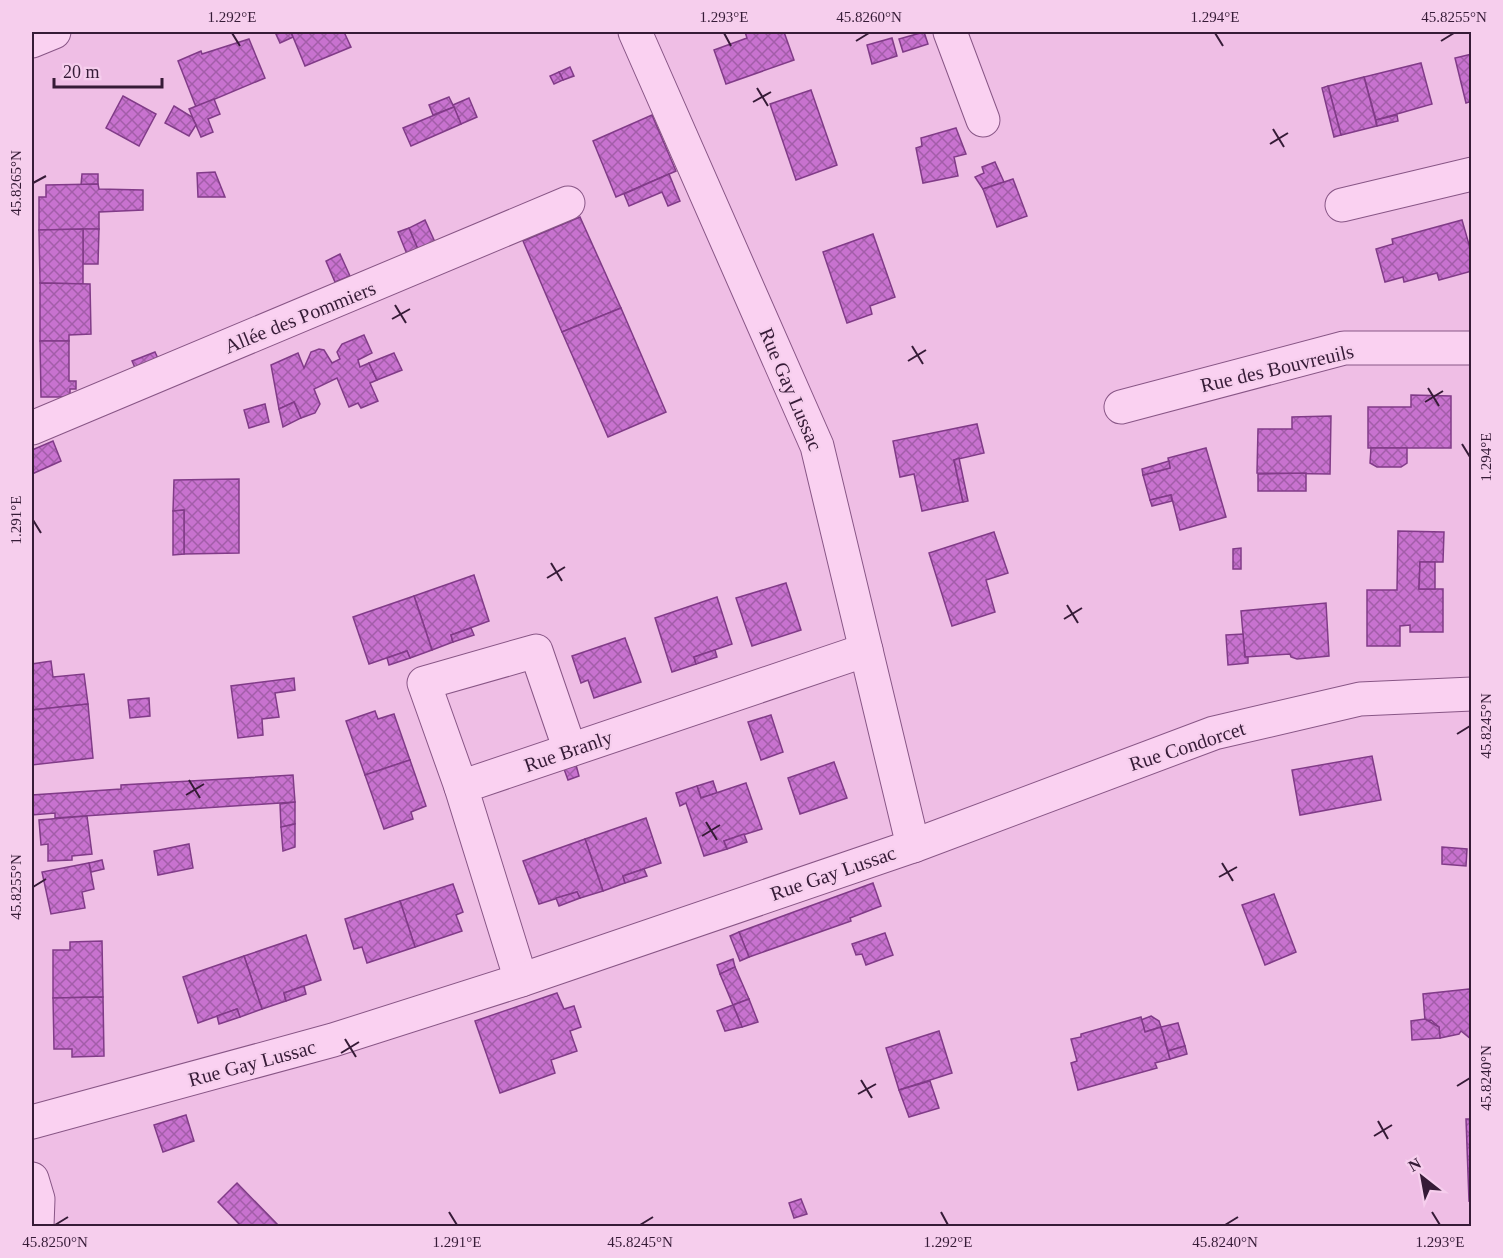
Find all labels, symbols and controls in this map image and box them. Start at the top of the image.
text: 1.292°E [208,9,256,25]
text: 1.293°E [700,9,748,25]
text: 45.8260°N [836,9,902,25]
text: 1.294°E [1191,9,1239,25]
text: 45.8255°N [1421,9,1487,25]
scale bar [54,51,162,89]
text: 20 m [63,62,100,82]
text: 45.8265°N [8,150,24,216]
street label: Allée des Pommiers [221,277,379,357]
street label: Rue Gay Lussac [754,324,827,454]
street label: Rue des Bouvreuils [1198,340,1356,396]
text: 1.294°E [1478,433,1494,481]
text: 1.291°E [8,496,24,544]
text: 45.8245°N [1478,693,1494,759]
street label: Rue Condorcet [1126,717,1248,775]
street label: Rue Branly [521,726,615,777]
street label: Rue Gay Lussac [767,841,899,906]
text: 45.8255°N [8,854,24,920]
street label: Rue Gay Lussac [186,1035,319,1092]
text: 45.8240°N [1478,1045,1494,1111]
north arrow [1392,1147,1452,1207]
text: N [1405,1154,1424,1175]
text: 45.8250°N [22,1234,88,1250]
text: 1.291°E [433,1234,481,1250]
text: 45.8245°N [607,1234,673,1250]
text: 1.292°E [924,1234,972,1250]
text: 45.8240°N [1192,1234,1258,1250]
text: 1.293°E [1416,1234,1464,1250]

